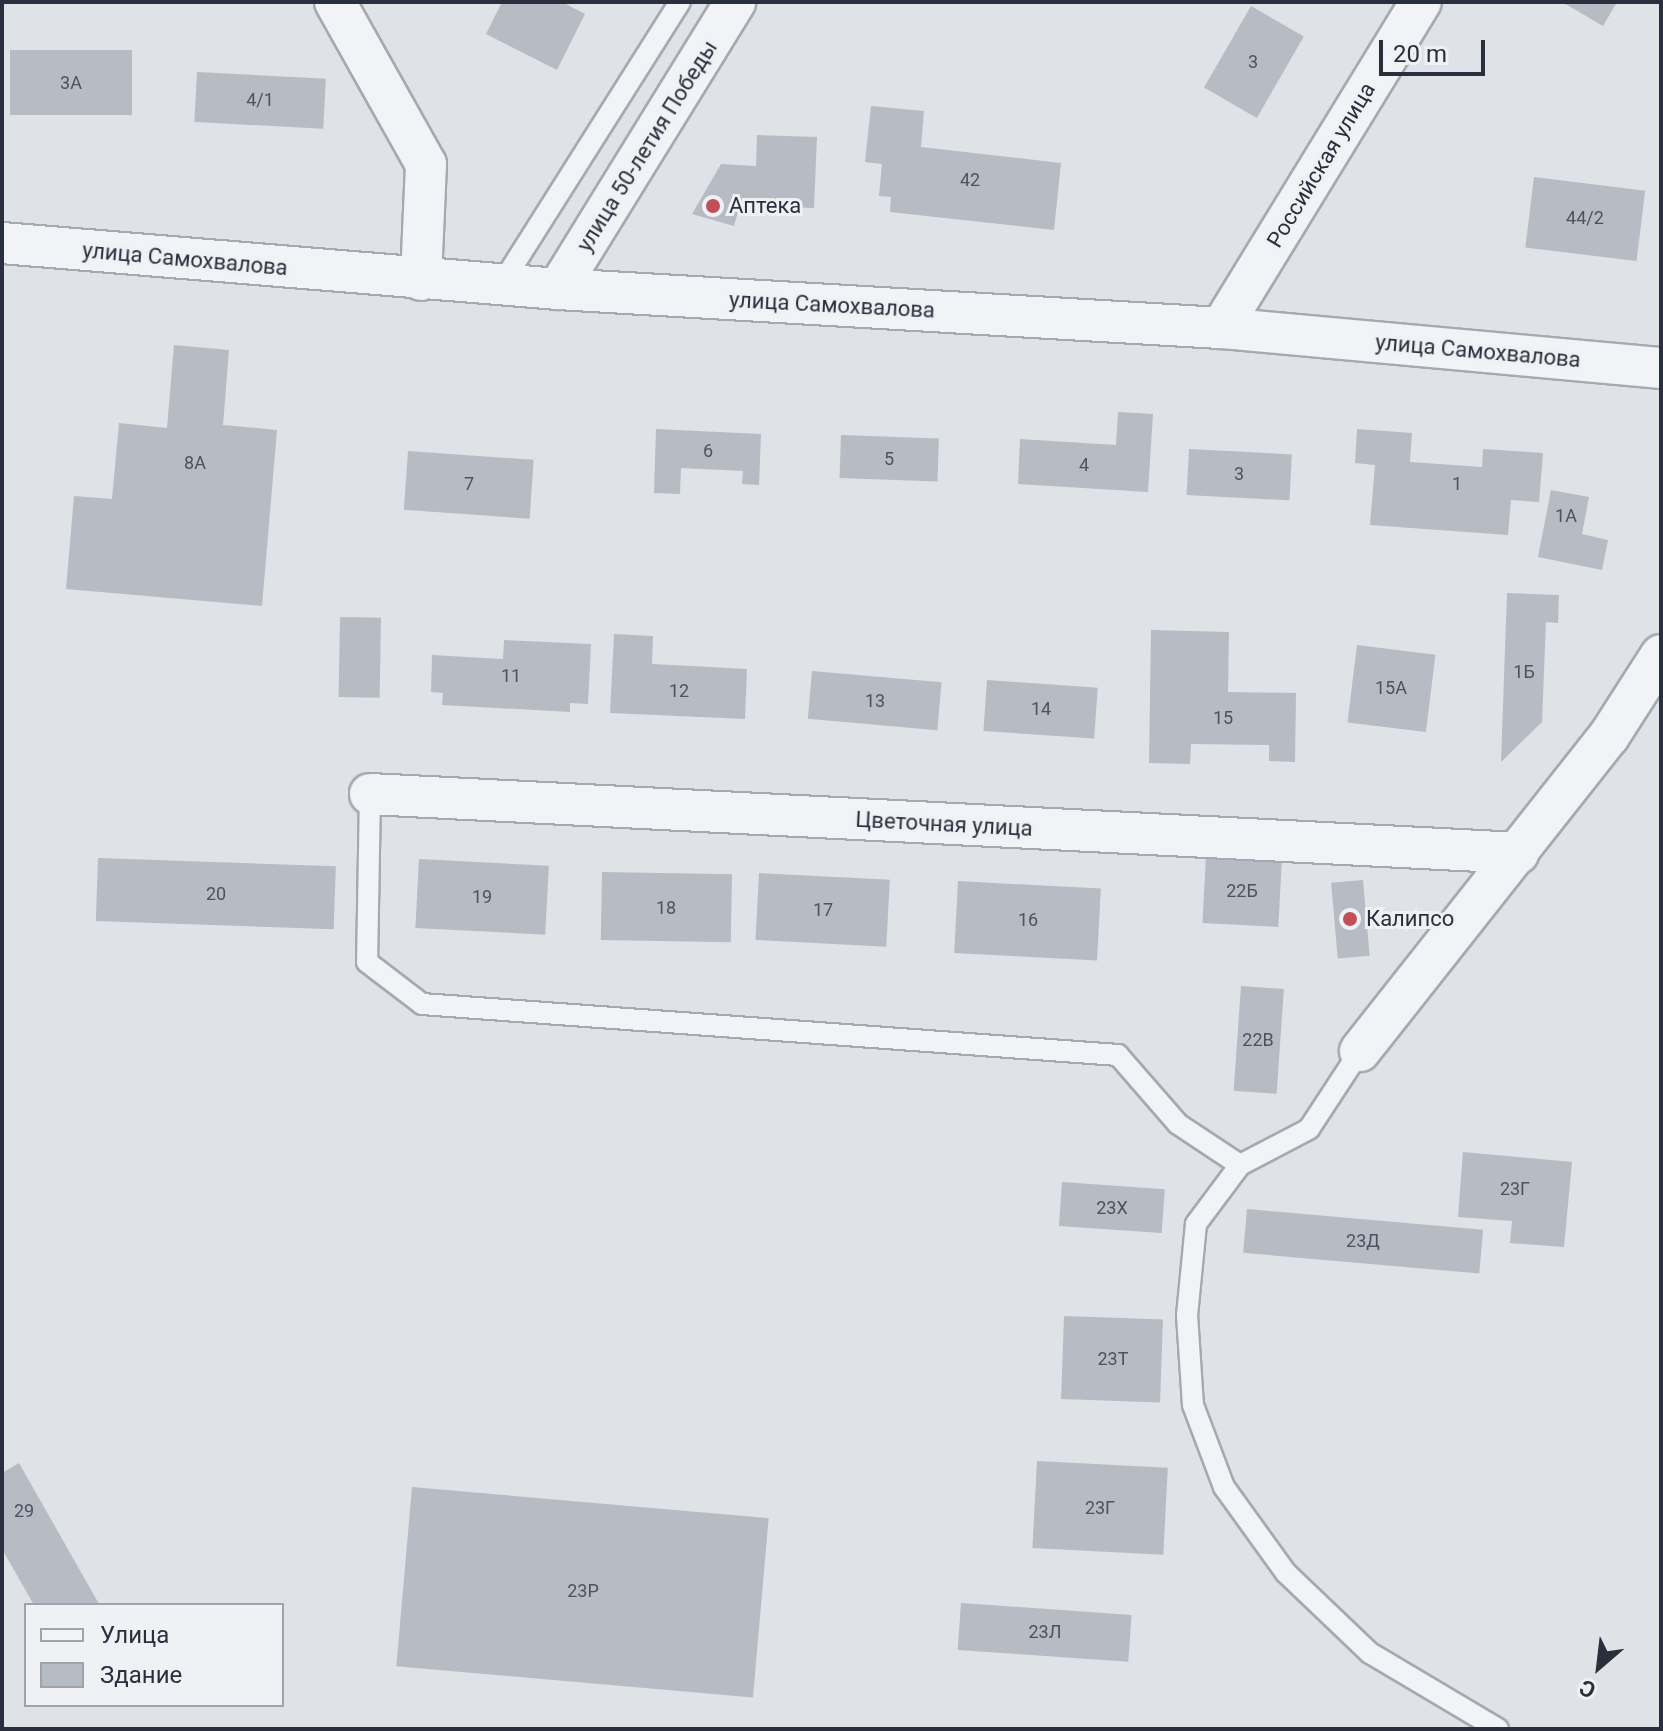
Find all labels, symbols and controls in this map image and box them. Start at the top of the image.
scale bar [1383,24,1489,74]
street label: улица 50-летия Победы [571,35,723,257]
text: 20 m [1393,40,1447,68]
house number: 3 [1248,51,1258,73]
house number: 3А [60,72,82,94]
street label: Российская улица [1261,78,1381,252]
house number: 4/1 [246,89,274,111]
house number: 42 [960,169,980,191]
place label: Аптека [729,193,801,219]
marker: Аптека [704,197,722,215]
house number: 44/2 [1566,207,1604,229]
street label: улица Самохвалова [81,237,289,281]
street label: улица Самохвалова [728,286,936,324]
street label: улица Самохвалова [1374,329,1582,373]
house number: 6 [703,440,713,462]
house number: 5 [884,448,894,470]
house number: 8А [184,452,206,474]
house number: 4 [1079,454,1089,476]
house number: 3 [1234,463,1244,485]
house number: 7 [464,473,474,495]
house number: 1 [1452,473,1462,495]
house number: 1А [1555,505,1577,527]
house number: 1Б [1513,661,1535,683]
house number: 11 [501,665,521,687]
house number: 15А [1375,677,1407,699]
house number: 12 [669,680,689,702]
house number: 13 [865,690,885,712]
house number: 14 [1031,698,1051,720]
house number: 15 [1213,707,1233,729]
street label: Цветочная улица [855,806,1033,842]
house number: 22Б [1226,880,1258,902]
house number: 20 [206,883,226,905]
house number: 19 [472,886,492,908]
house number: 18 [656,897,676,919]
house number: 17 [813,899,833,921]
place label: Калипсо [1366,906,1454,932]
house number: 16 [1018,909,1038,931]
marker: Калипсо [1341,910,1359,928]
house number: 22В [1242,1029,1274,1051]
house number: 23Г [1500,1178,1530,1200]
house number: 23Х [1096,1197,1128,1219]
house number: 23Д [1346,1230,1380,1252]
house number: 23Т [1098,1348,1128,1370]
house number: 23Г [1085,1497,1115,1519]
house number: 29 [14,1500,34,1522]
house number: 23Р [567,1580,599,1602]
legend [24,1603,284,1707]
text: Улица [100,1621,169,1649]
house number: 23Л [1029,1621,1061,1643]
north arrow [1559,1627,1639,1707]
text: Здание [100,1661,182,1689]
text: С [1575,1674,1600,1703]

